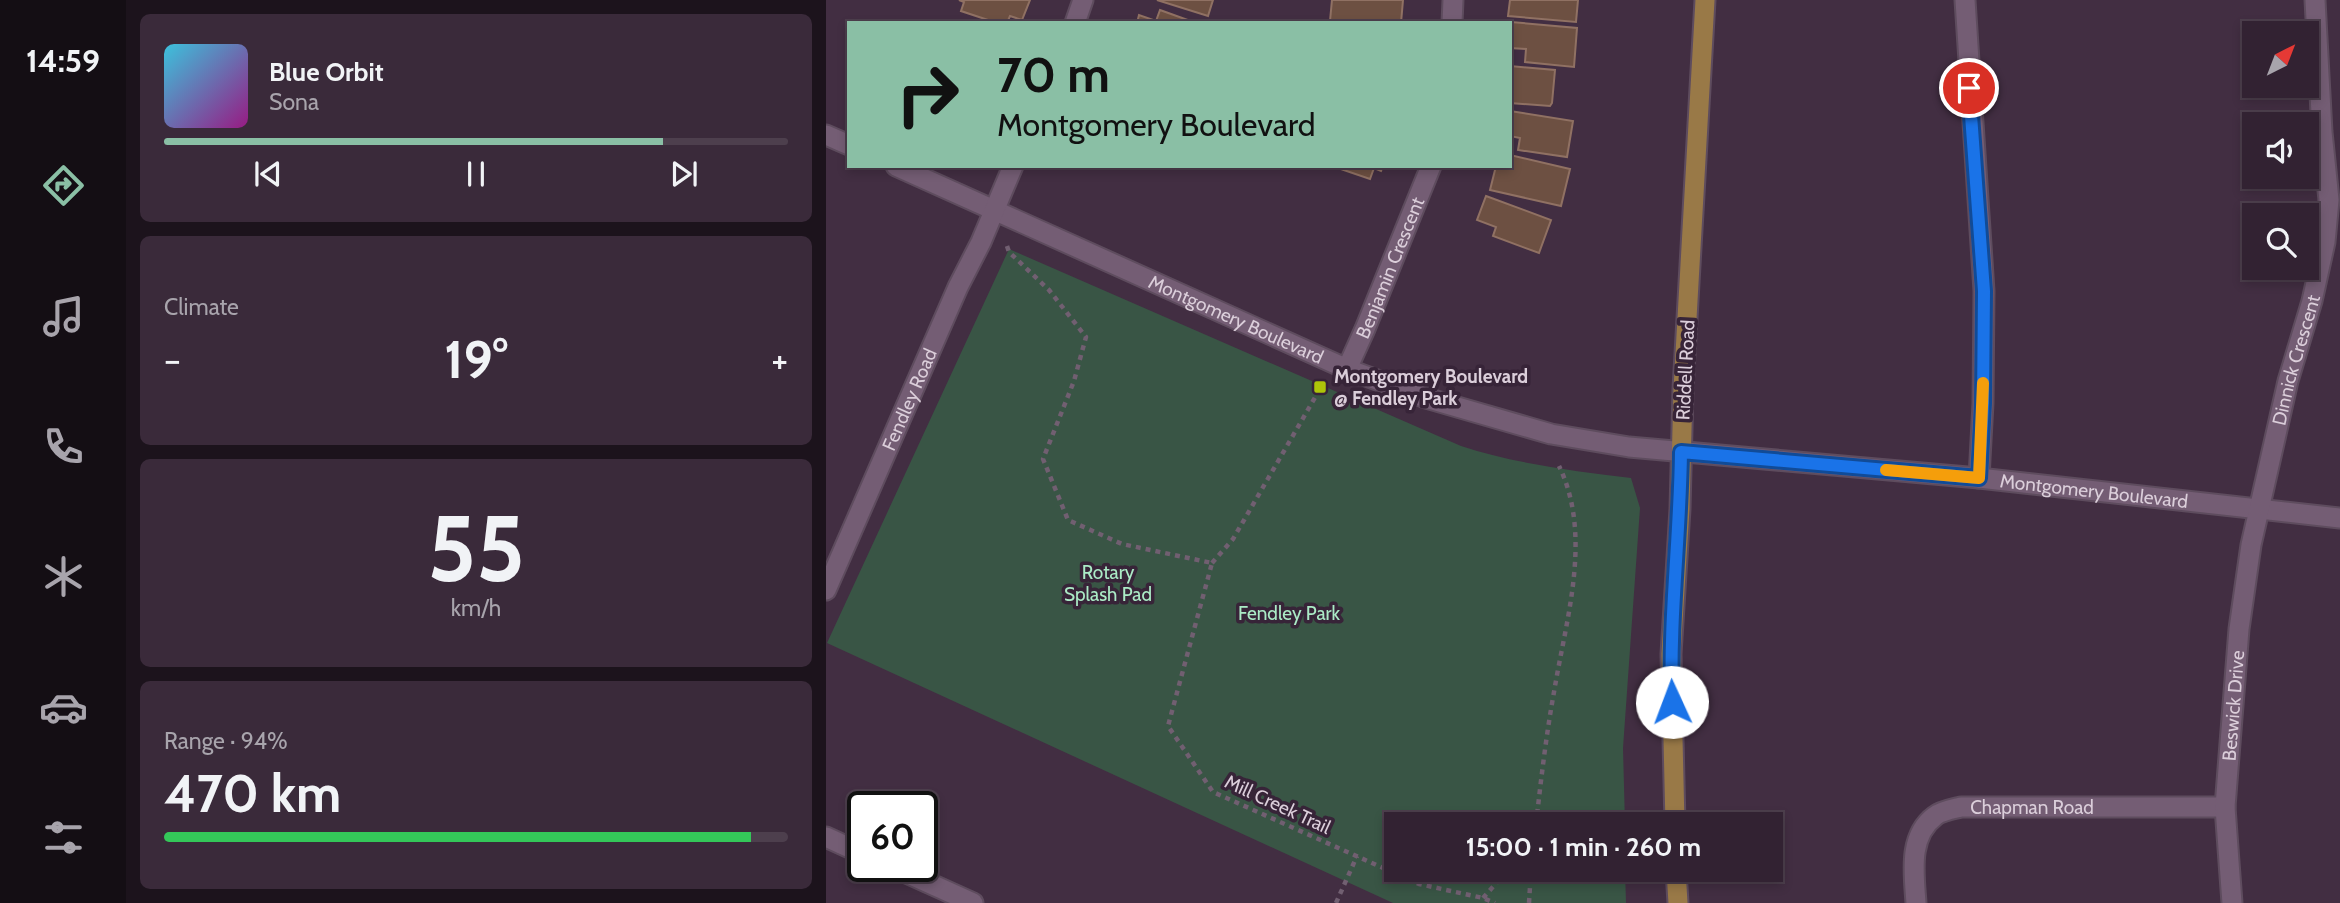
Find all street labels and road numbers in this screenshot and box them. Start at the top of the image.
street label: Benjamin Crescent [1351,193,1429,342]
street label: Montgomery Boulevard [1145,270,1327,369]
street label: Dinnick Crescent [2267,292,2325,428]
street label: Riddell Road [1671,319,1700,421]
street label: Fendley Road [877,345,942,454]
street label: Montgomery Boulevard [1999,469,2189,513]
street label: Beswick Drive [2218,649,2249,762]
street label: Mill Creek Trail [1221,770,1335,839]
street label: Chapman Road [1970,796,2094,819]

